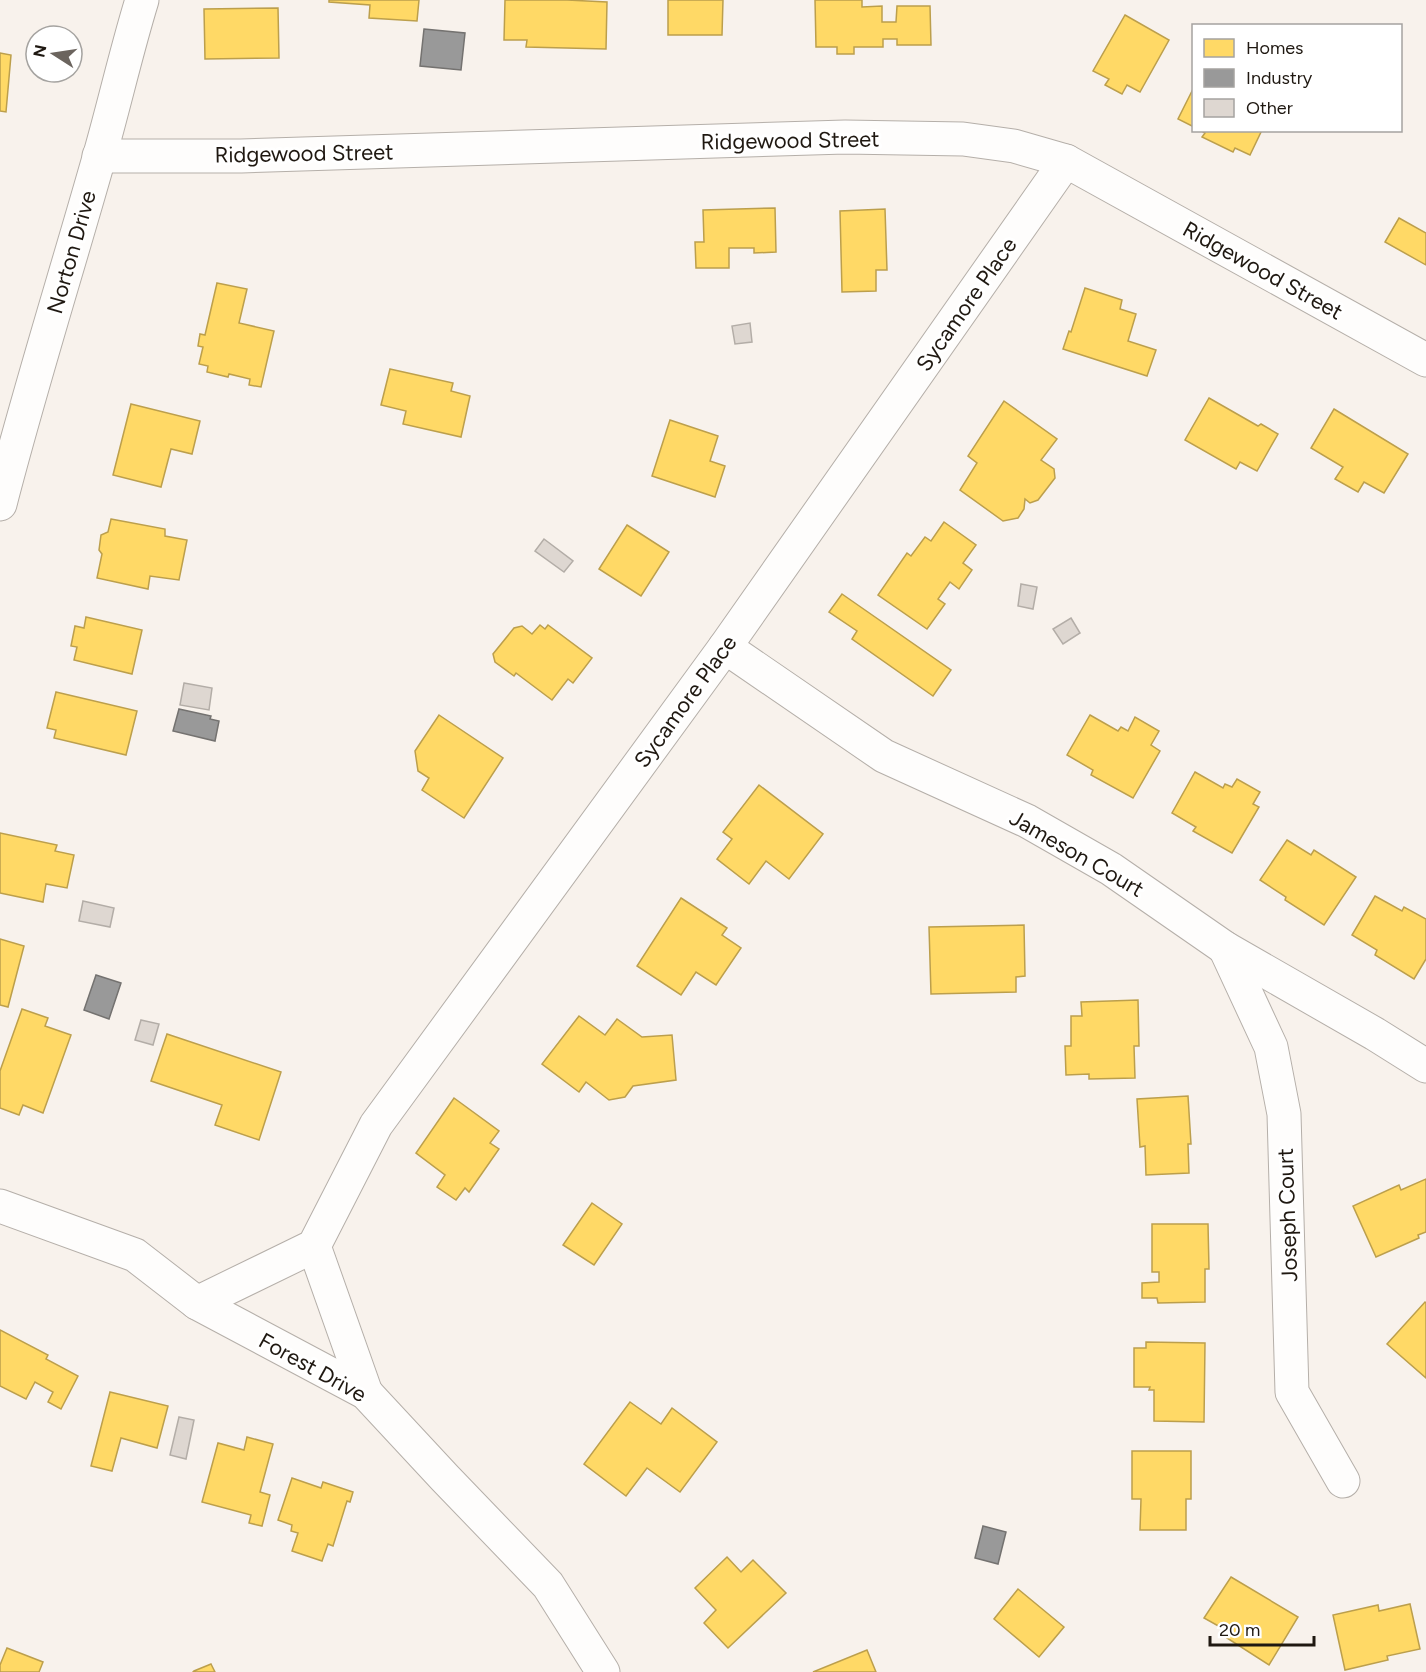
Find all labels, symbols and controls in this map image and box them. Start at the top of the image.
north arrow [24,24,84,84]
legend [1192,24,1402,132]
text: Homes [1246,37,1304,59]
text: N [29,43,50,59]
text: Industry [1246,67,1313,89]
text: Other [1246,97,1293,119]
street label: Ridgewood Street [700,125,880,156]
street label: Ridgewood Street [214,138,394,169]
street label: Norton Drive [41,187,102,317]
street label: Ridgewood Street [1178,215,1348,326]
street label: Sycamore Place [910,232,1023,376]
street label: Sycamore Place [628,630,742,773]
street label: Jameson Court [1005,804,1149,903]
street label: Joseph Court [1272,1148,1303,1282]
street label: Forest Drive [254,1327,371,1408]
scale bar [1210,1609,1314,1647]
text: 20 m [1219,1619,1260,1641]

